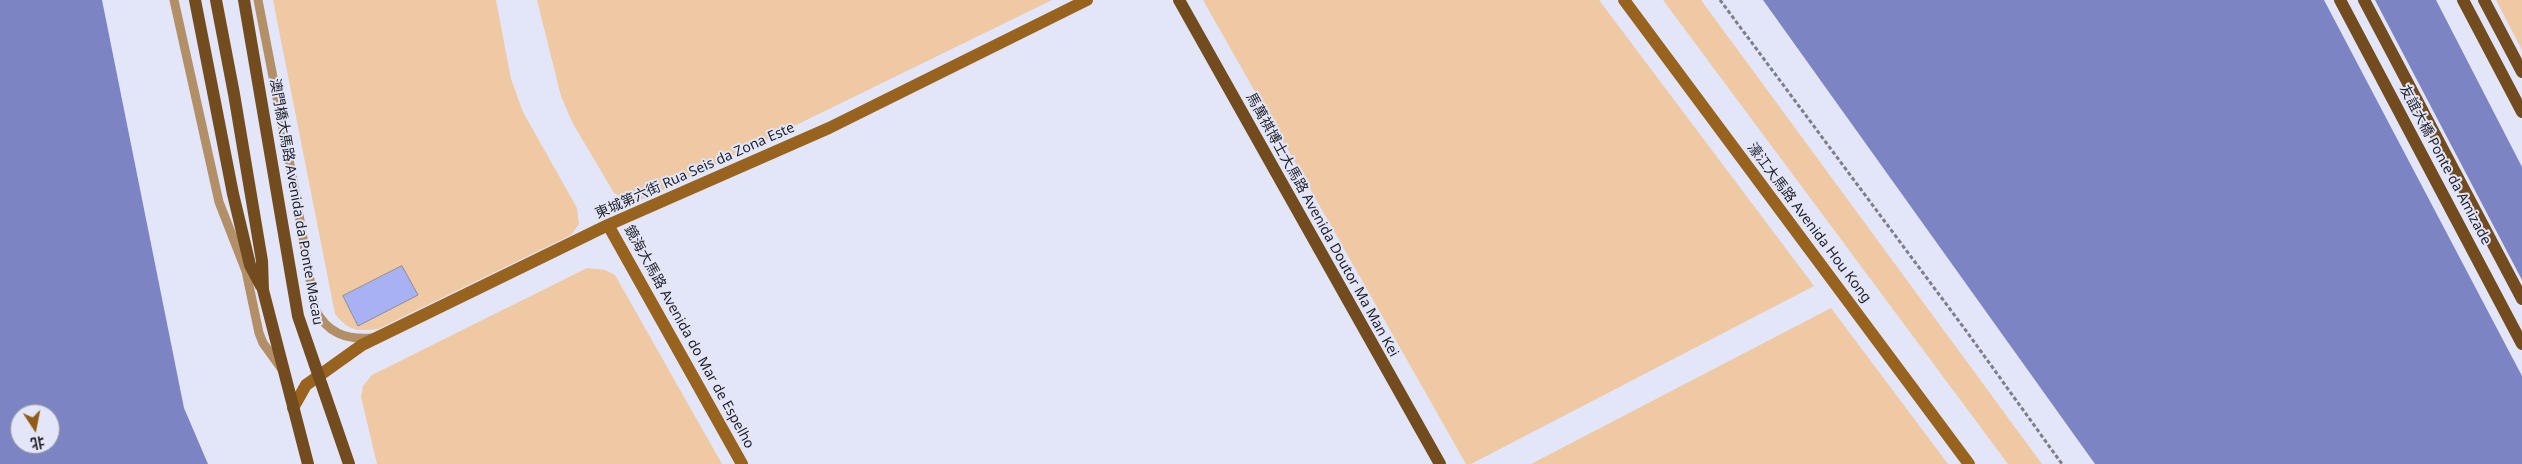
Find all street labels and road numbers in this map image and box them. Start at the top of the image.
street label: 澳門橋大馬路 Avenida da Ponte Macau [266,77,326,327]
street label: 友誼大橋 Ponte da Amizade [2396,82,2494,248]
street label: 馬萬祺博士大馬路 Avenida Doutor Ma Man Kei [1242,90,1402,360]
street label: 東城第六街 Rua Seis da Zona Este [593,119,797,223]
street label: 濠江大馬路 Avenida Hou Kong [1743,140,1875,306]
street label: 鏡海大馬路 Avenida do Mar de Espelho [620,222,758,452]

